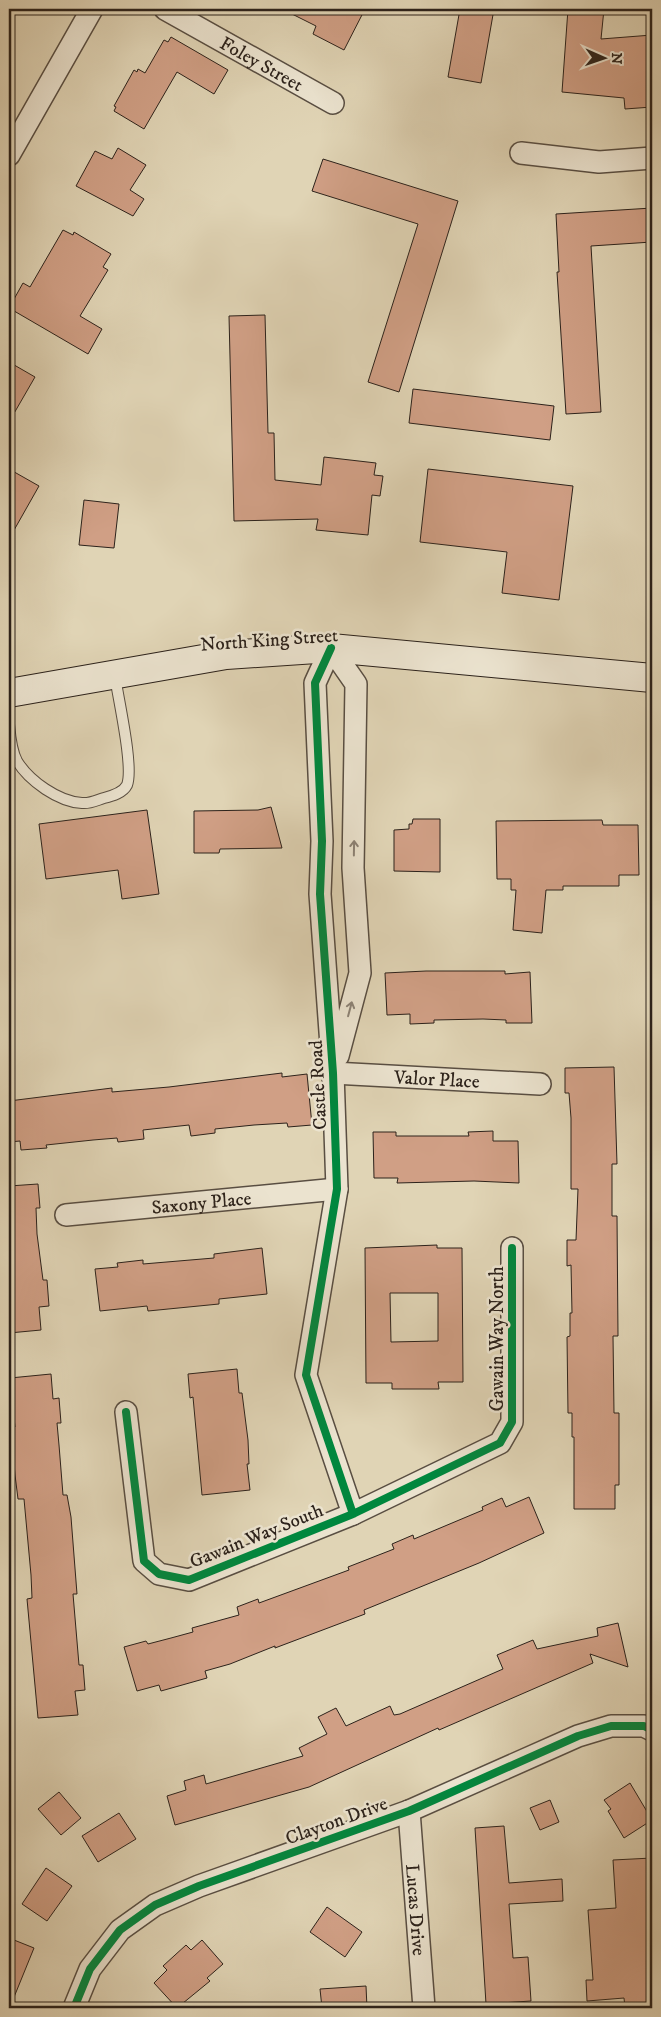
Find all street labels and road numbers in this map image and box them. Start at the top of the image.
street label: Foley Street [215,32,307,97]
street label: North King Street [199,624,339,657]
street label: Castle Road [305,1039,332,1131]
street label: Valor Place [392,1066,480,1094]
street label: Saxony Place [151,1187,253,1220]
street label: Gawain Way North [486,1266,509,1412]
street label: Gawain Way South [186,1499,327,1574]
street label: Clayton Drive [282,1792,391,1851]
street label: Lucas Drive [400,1863,430,1957]

